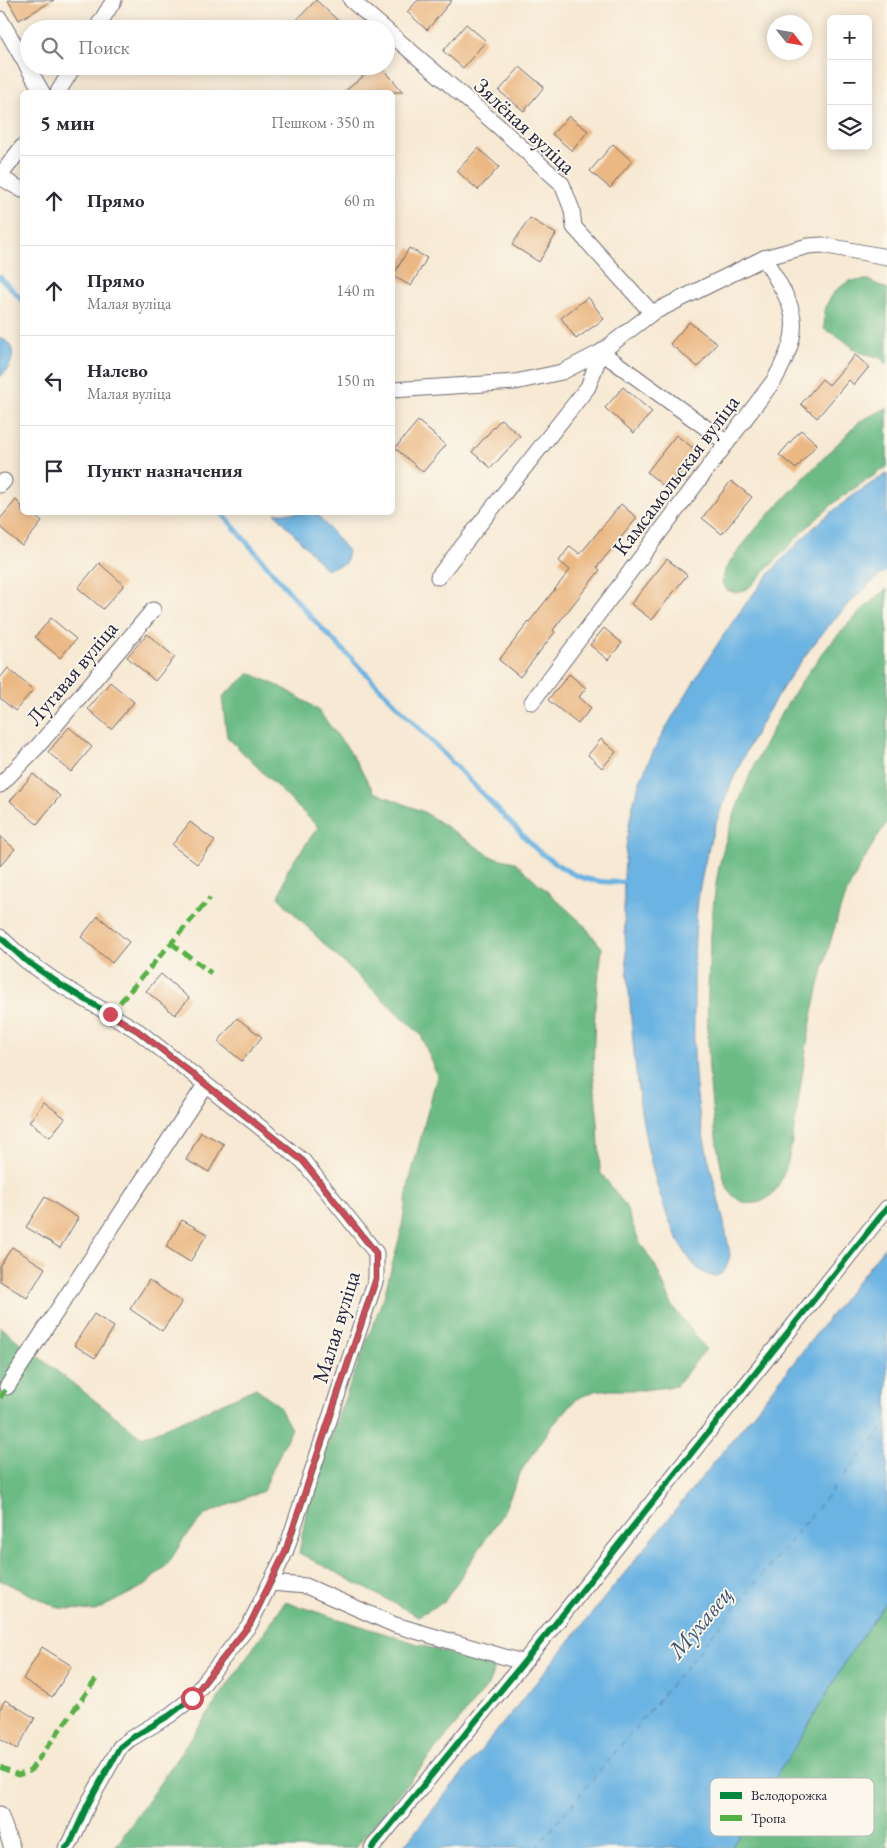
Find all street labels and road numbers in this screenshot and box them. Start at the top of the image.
street label: Зялёная вуліца [468,71,582,181]
street label: Камсамольская вуліца [606,389,746,561]
street label: Лугавая вуліца [20,614,124,731]
street label: Малая вуліца [305,1267,367,1387]

